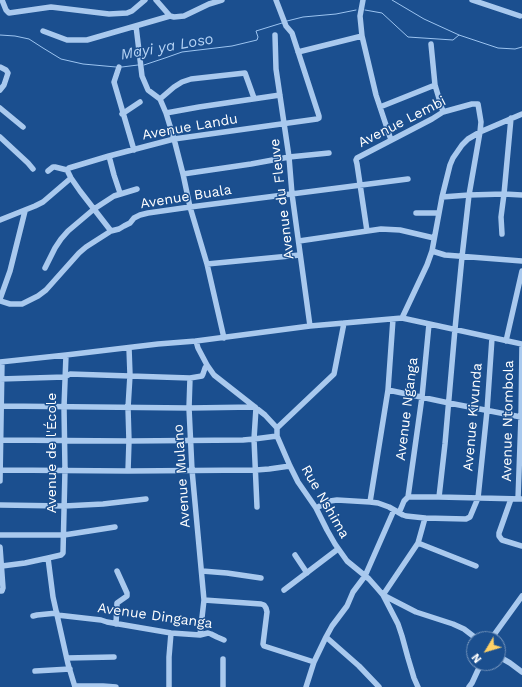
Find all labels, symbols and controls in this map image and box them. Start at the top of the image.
water label: Mayi ya Loso [119,30,215,64]
street label: Avenue Lembi [355,93,449,151]
street label: Avenue Landu [141,110,239,144]
street label: Avenue du Fleuve [266,138,298,260]
street label: Avenue Buala [139,181,233,213]
street label: Avenue Nganga [392,356,422,462]
street label: Avenue Ntombola [499,360,517,482]
street label: Avenue Kivunda [460,362,486,472]
street label: Avenue de l'École [44,393,60,513]
street label: Avenue Mulano [170,424,194,528]
street label: Rue Nshima [297,462,353,542]
street label: Avenue Dinganga [96,600,214,632]
north arrow [466,631,506,671]
text: N [469,651,485,665]

